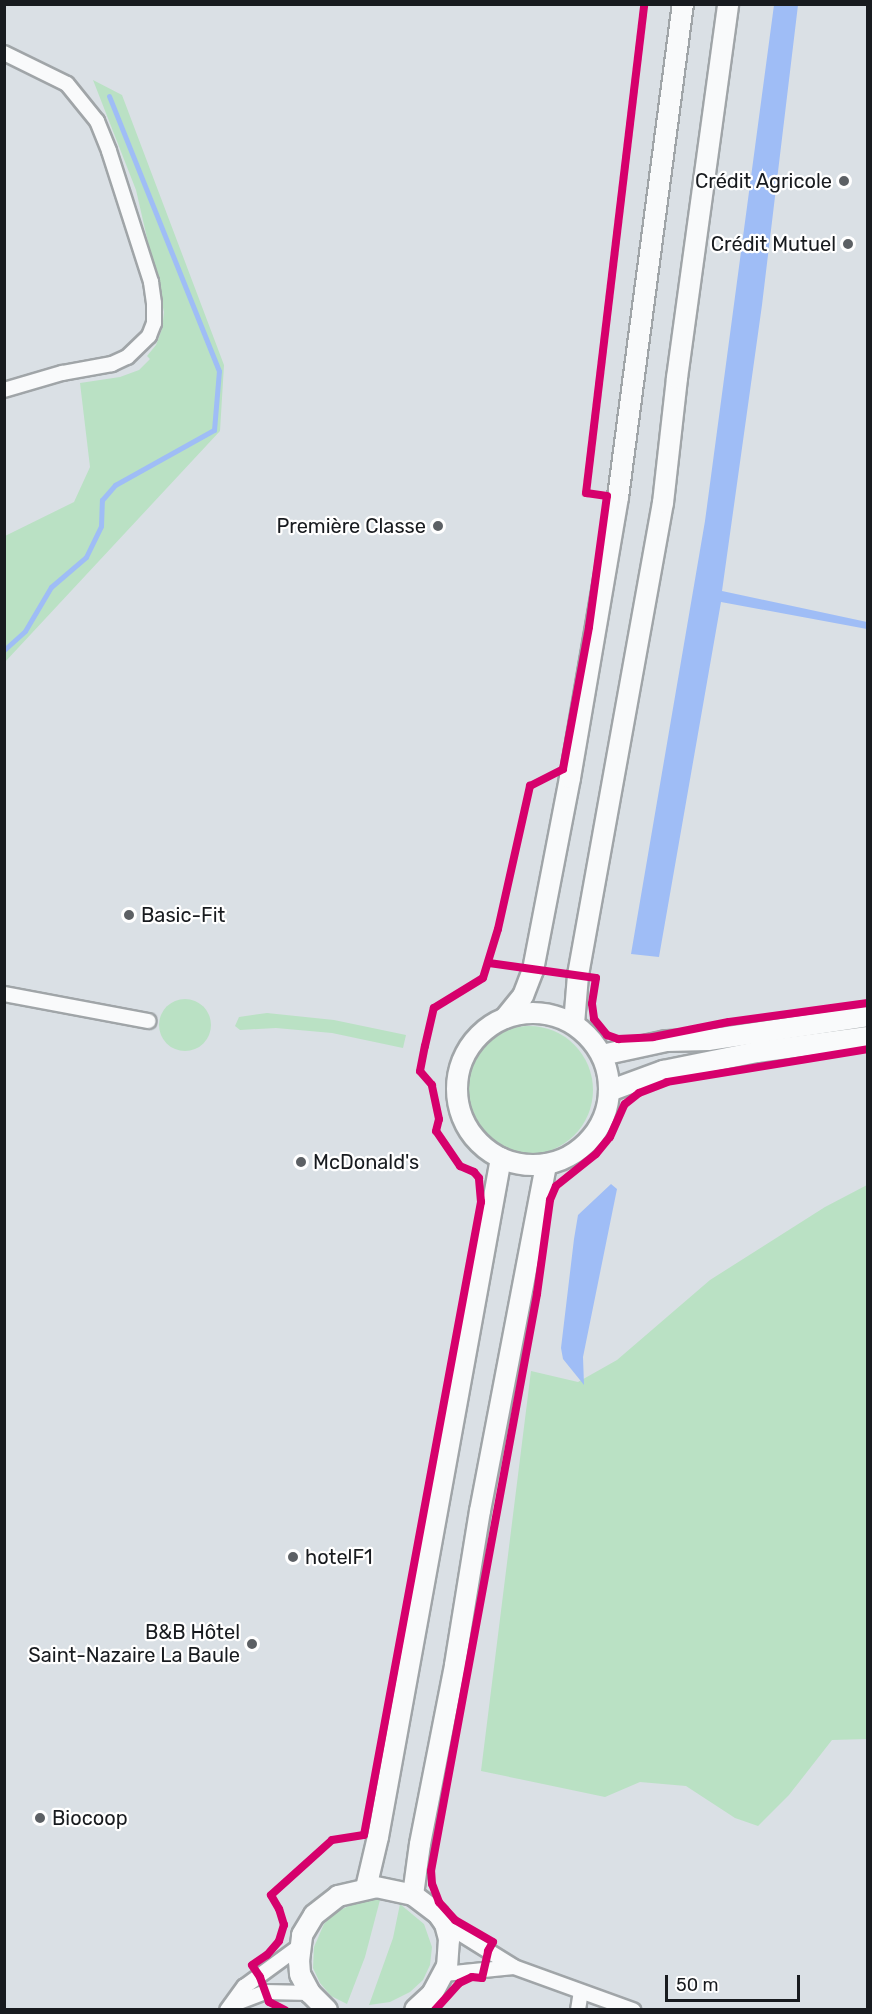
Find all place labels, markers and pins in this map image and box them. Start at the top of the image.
place label: Crédit Agricole [694,169,832,193]
marker: Crédit Agricole [837,174,851,188]
place label: Crédit Mutuel [711,232,836,256]
marker: Crédit Mutuel [841,237,855,251]
place label: Première Classe [276,514,426,538]
marker: Première Classe [431,519,445,533]
place label: Basic-Fit [141,903,225,927]
marker: Basic-Fit [122,908,136,922]
place label: McDonald's [313,1150,419,1174]
marker: McDonald's [294,1155,308,1169]
place label: hotelF1 [305,1545,373,1569]
marker: hotelF1 [286,1550,300,1564]
place label: B&B Hôtel Saint-Nazaire La Baule [28,1620,240,1667]
marker: B&B Hôtel Saint-Nazaire La Baule [245,1637,259,1651]
place label: Biocoop [52,1806,128,1830]
marker: Biocoop [33,1811,47,1825]

